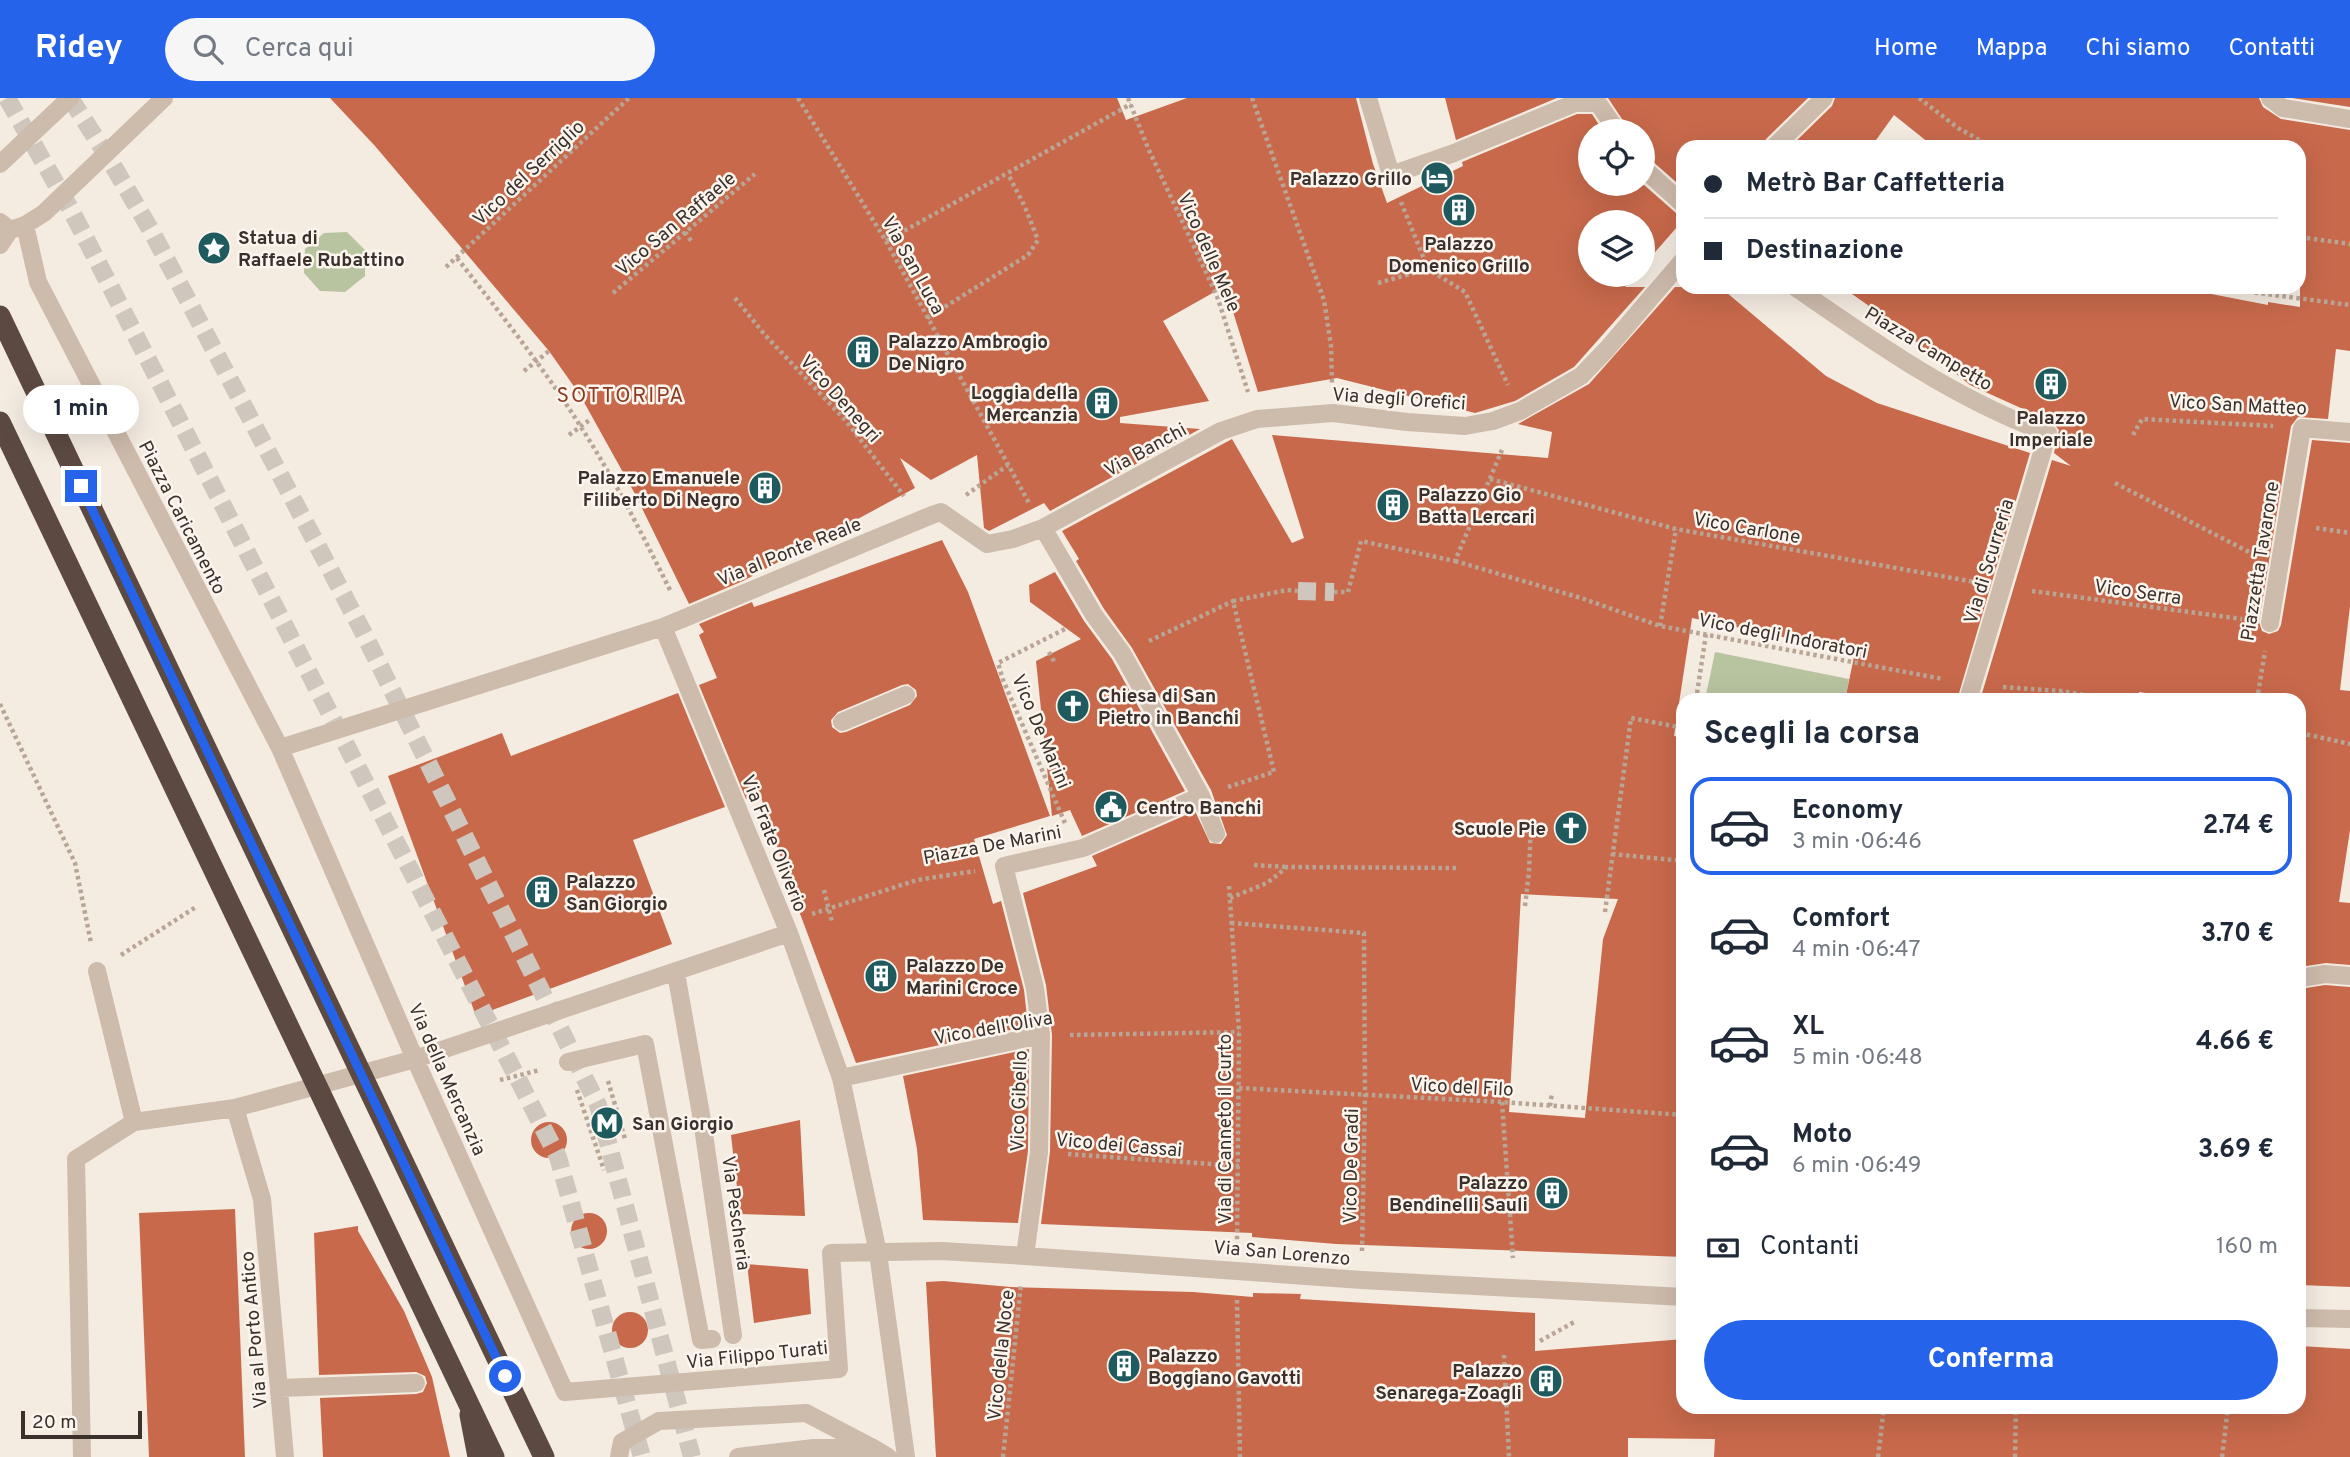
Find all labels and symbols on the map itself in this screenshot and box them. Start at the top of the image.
street label: Vico del Serriglio [468,115,590,231]
hotel icon: Palazzo Grillo [1418,159,1456,197]
street label: Vico San Raffaele [611,167,741,282]
place label: Palazzo Grillo [1290,168,1412,192]
street label: Vico delle Mele [1171,189,1245,316]
building icon: Palazzo Domenico Grillo [1440,191,1478,229]
street label: Via San Luca [875,212,949,319]
place label: Statua di Raffaele Rubattino [238,227,405,273]
place icon: Statua di Raffaele Rubattino [195,229,233,267]
place label: Palazzo Domenico Grillo [1388,233,1530,279]
street label: Piazza Campetto [1860,302,1996,397]
place label: Palazzo Ambrogio De Nigro [888,331,1048,377]
building icon: Palazzo Ambrogio De Nigro [844,333,882,371]
street label: Vico Denegri [794,351,885,448]
building icon: Palazzo Imperiale [2032,365,2070,403]
place label: Loggia della Mercanzia [971,382,1078,428]
district label: SOTTORIPA [556,383,686,410]
street label: Via degli Orefici [1331,383,1467,417]
callout: 1 min [23,384,139,434]
building icon: Loggia della Mercanzia [1083,384,1121,422]
street label: Vico San Matteo [2168,390,2308,422]
place label: Palazzo Imperiale [2009,407,2093,453]
street label: Via Banchi [1101,418,1191,483]
street label: Piazza Caricamento [132,437,230,599]
place label: Palazzo Emanuele Filiberto Di Negro [577,467,740,513]
building icon: Palazzo Emanuele Filiberto Di Negro [746,469,784,507]
route end [65,470,97,502]
street label: Piazzetta Tavarone [2236,480,2285,643]
place label: Palazzo Gio Batta Lercari [1418,484,1535,530]
building icon: Palazzo Gio Batta Lercari [1374,486,1412,524]
street label: Via di Scurreria [1959,496,2020,627]
street label: Vico Carlone [1691,508,1802,550]
street label: Via al Ponte Reale [714,513,865,593]
street label: Vico Serra [2093,575,2183,611]
street label: Vico degli Indoratori [1696,609,1869,665]
street label: Vico De Marini [1005,671,1075,793]
place label: Chiesa di San Pietro in Banchi [1098,685,1239,731]
church icon: Chiesa di San Pietro in Banchi [1054,687,1092,725]
street label: Via Frate Oliverio [735,772,812,916]
public building icon: Centro Banchi [1092,788,1130,826]
place label: Centro Banchi [1136,797,1262,821]
church icon: Scuole Pie [1552,809,1590,847]
place label: Scuole Pie [1454,818,1546,842]
street label: Piazza De Marini [921,821,1064,871]
place label: Palazzo San Giorgio [566,871,668,917]
building icon: Palazzo San Giorgio [523,873,561,911]
place label: Palazzo De Marini Croce [906,955,1018,1001]
building icon: Palazzo De Marini Croce [862,957,900,995]
street label: Via della Mercanzia [402,1000,491,1160]
street label: Vico dell'Oliva [932,1007,1054,1051]
street label: Via di Canneto il Curto [1214,1034,1238,1224]
street label: Vico Gibello [1006,1050,1034,1152]
street label: Vico del Filo [1410,1073,1514,1103]
metro station icon: San Giorgio [588,1104,626,1142]
street label: Vico De Gradi [1339,1108,1365,1224]
place label: San Giorgio [632,1113,734,1137]
street label: Vico dei Cassai [1055,1129,1183,1163]
street label: Via Pescheria [715,1154,755,1272]
place label: Palazzo Bendinelli Sauli [1389,1172,1528,1218]
building icon: Palazzo Bendinelli Sauli [1533,1174,1571,1212]
street label: Via San Lorenzo [1212,1236,1351,1272]
street label: Via al Porto Antico [236,1250,274,1409]
street label: Vico della Noce [983,1289,1021,1422]
street label: Via Filippo Turati [685,1337,829,1375]
place label: Palazzo Boggiano Gavotti [1148,1345,1301,1391]
building icon: Palazzo Boggiano Gavotti [1105,1347,1143,1385]
route start [489,1360,521,1392]
place label: Palazzo Senarega-Zoagli [1375,1360,1522,1406]
building icon: Palazzo Senarega-Zoagli [1527,1362,1565,1400]
scale bar [21,1408,142,1440]

